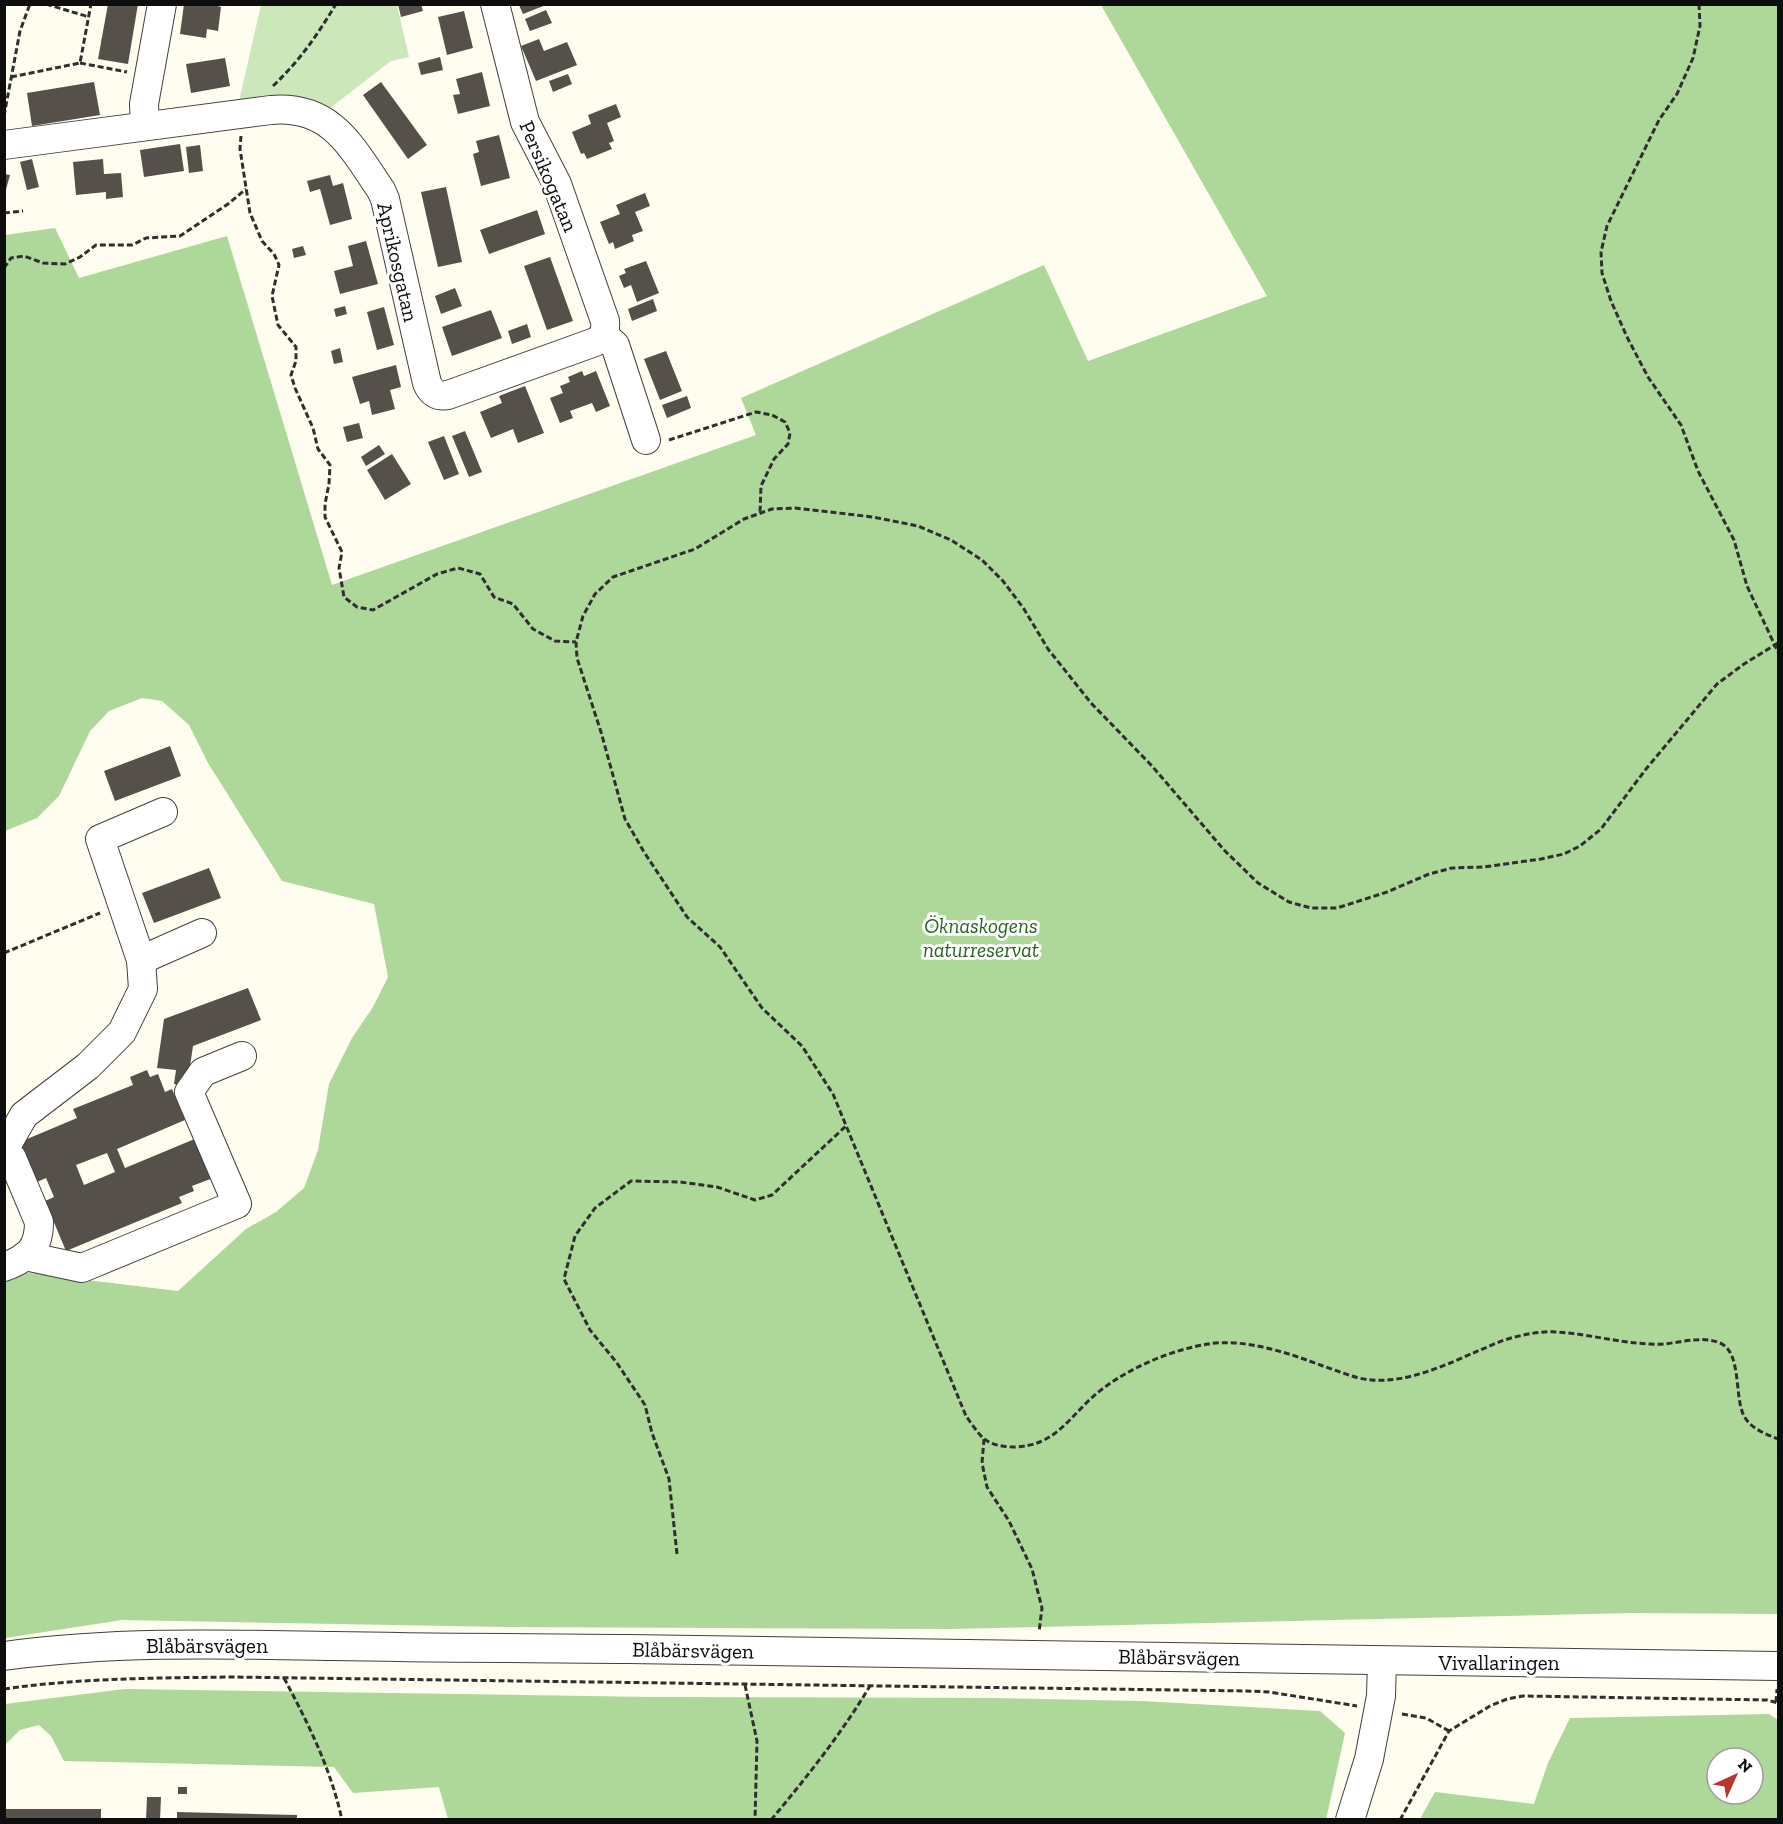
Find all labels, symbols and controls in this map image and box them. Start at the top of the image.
street label: Persikogatan [514,117,584,235]
street label: Aprikosgatan [372,200,424,324]
park label: Öknaskogens naturreservat [923,913,1039,962]
street label: Blåbärsvägen [146,1633,268,1658]
street label: Blåbärsvägen [632,1636,754,1664]
street label: Blåbärsvägen [1118,1643,1240,1671]
street label: Vivallaringen [1437,1650,1560,1675]
north arrow [1705,1746,1765,1806]
text: N [1734,1755,1756,1777]

